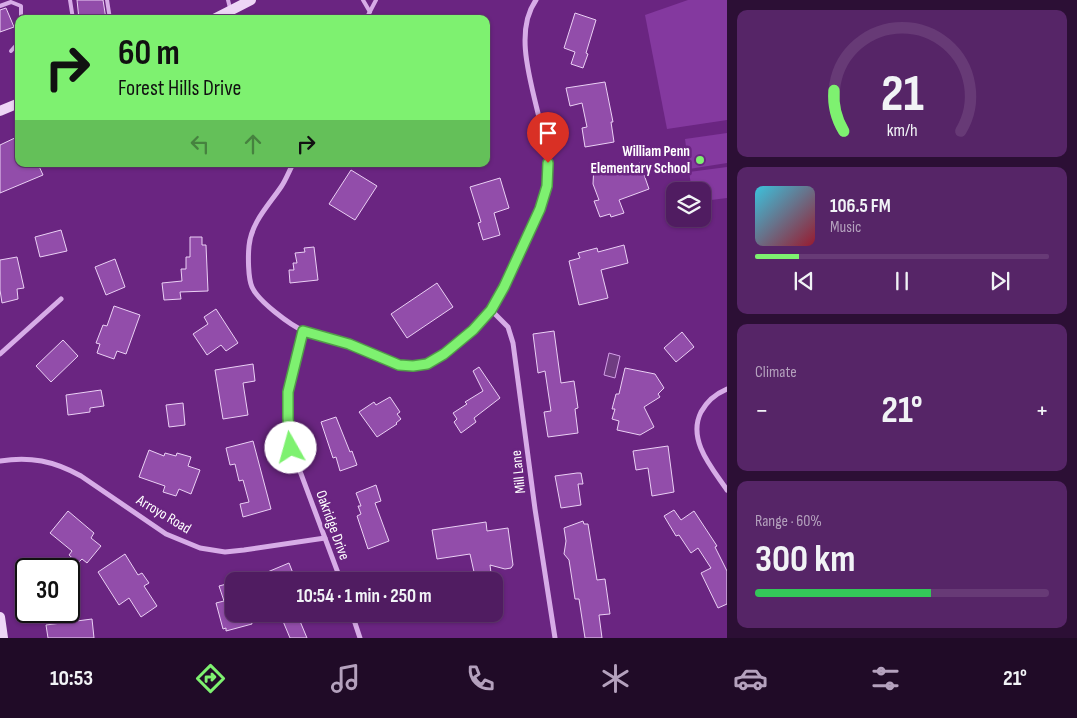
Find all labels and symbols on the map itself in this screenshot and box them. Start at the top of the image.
pin [527,112,569,163]
place label: William Penn Elementary School [591,142,690,178]
marker: William Penn Elementary School [694,154,706,166]
position arrow [264,421,316,473]
street label: Mill Lane [507,449,530,495]
street label: Oakridge Drive [311,488,354,563]
street label: Arroyo Road [132,490,195,538]
speed limit sign: 30 [15,558,80,623]

